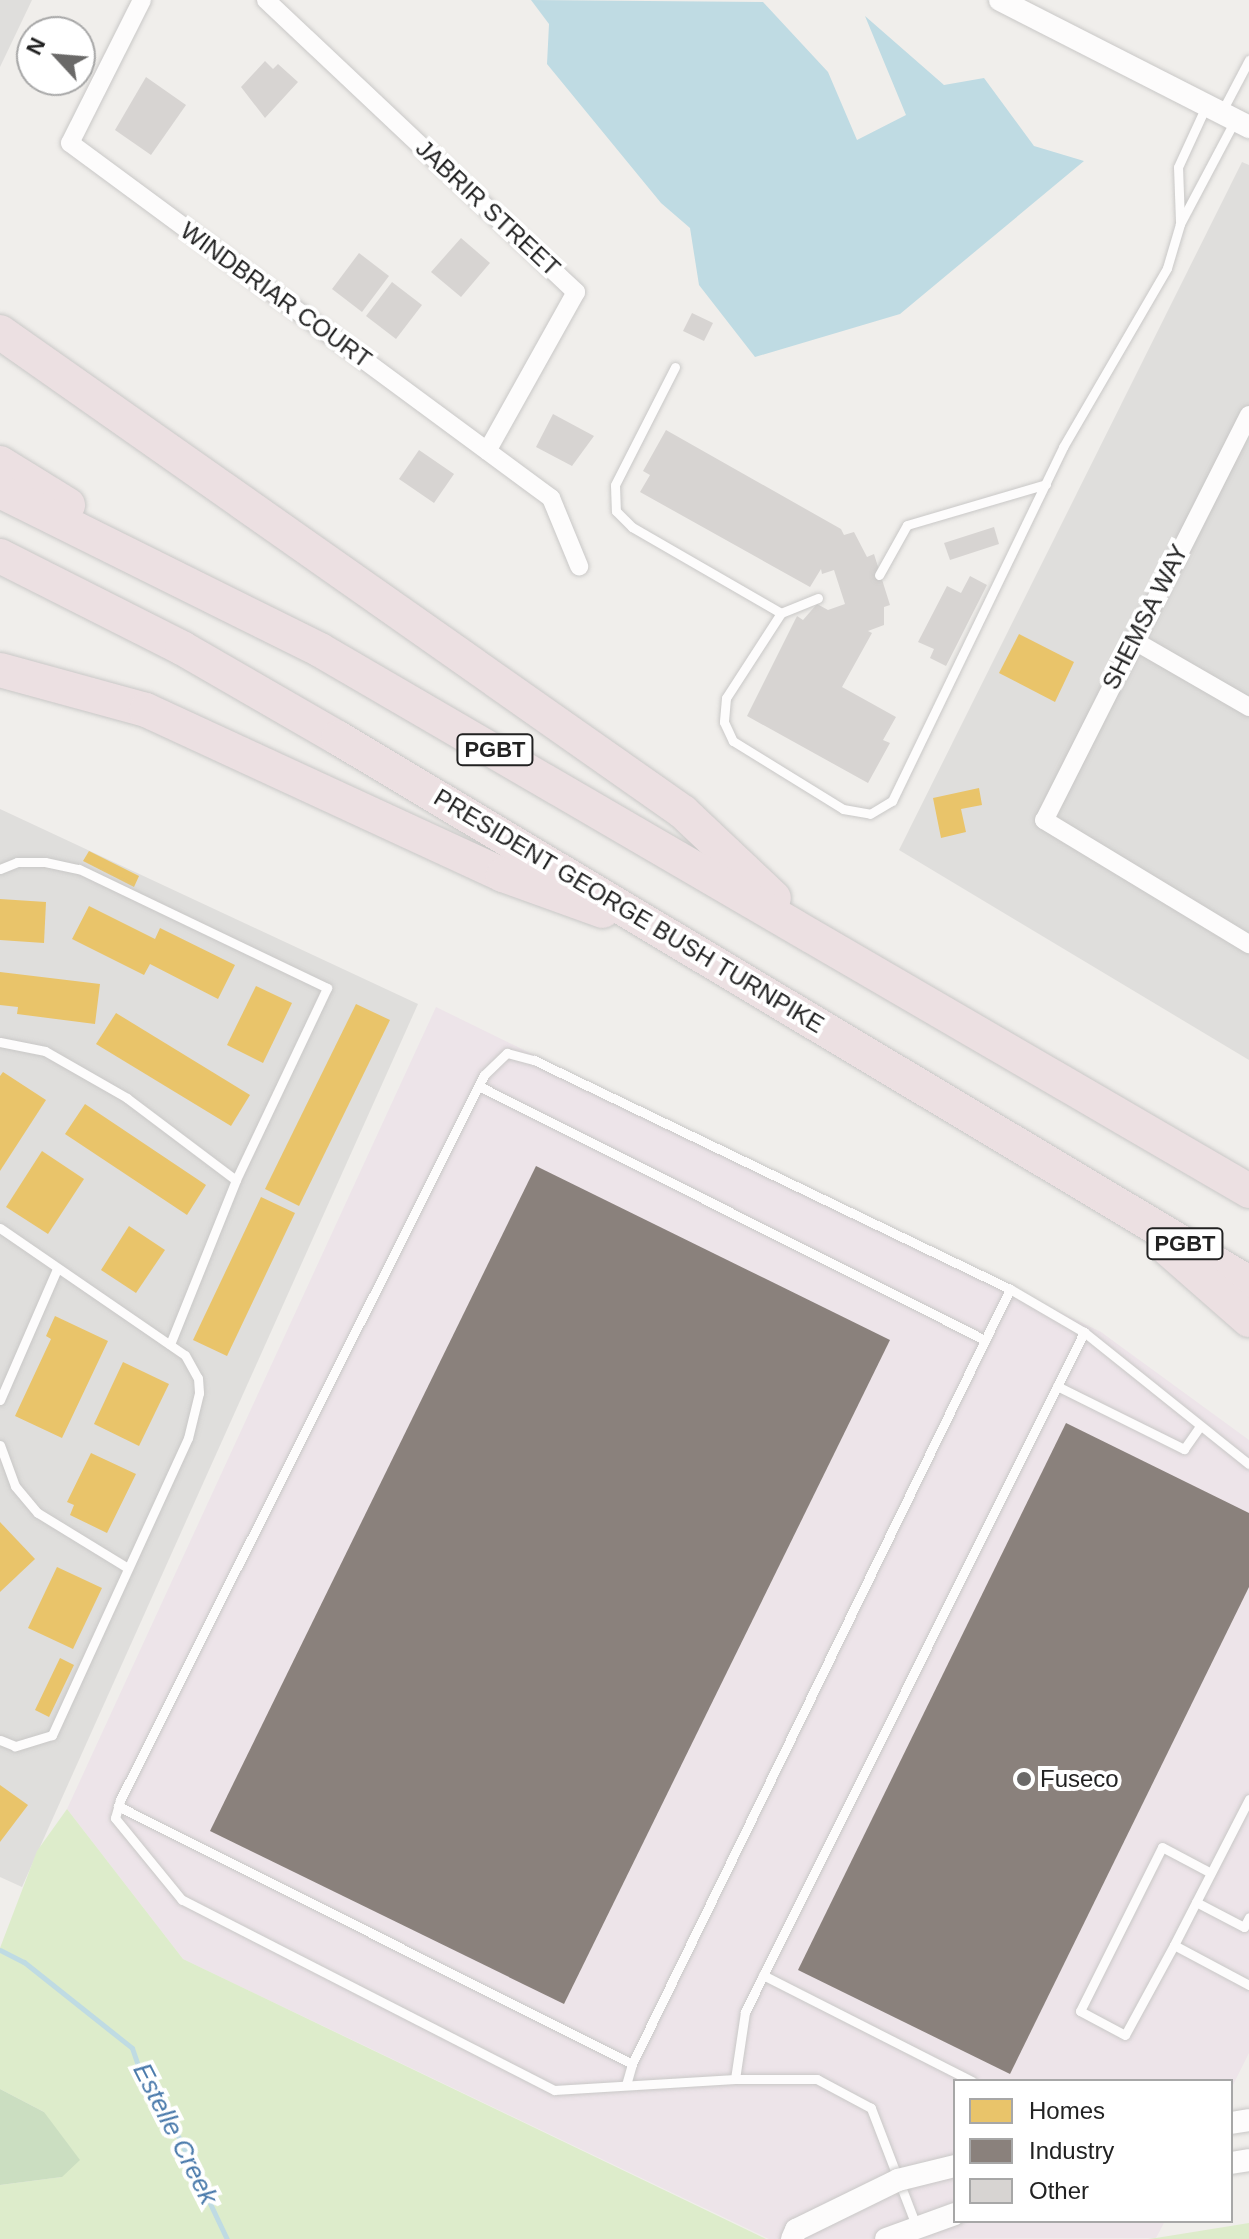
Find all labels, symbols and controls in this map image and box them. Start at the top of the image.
north arrow [16,16,96,96]
text: N [21,34,50,59]
street label: JABRIR STREET [410,134,566,282]
street label: WINDBRIAR COURT [175,216,377,374]
street label: SHEMSA WAY [1096,539,1194,695]
road number: PGBT [455,732,535,768]
street label: PRESIDENT GEORGE BUSH TURNPIKE [428,783,830,1039]
road number: PGBT [1145,1226,1225,1262]
place label: Fuseco [1040,1765,1119,1793]
marker: Fuseco [1015,1770,1033,1788]
water label: Estelle Creek [126,2058,224,2210]
legend [953,2079,1233,2223]
text: Homes [1029,2097,1105,2124]
text: Industry [1029,2137,1114,2164]
text: Other [1029,2177,1089,2204]

